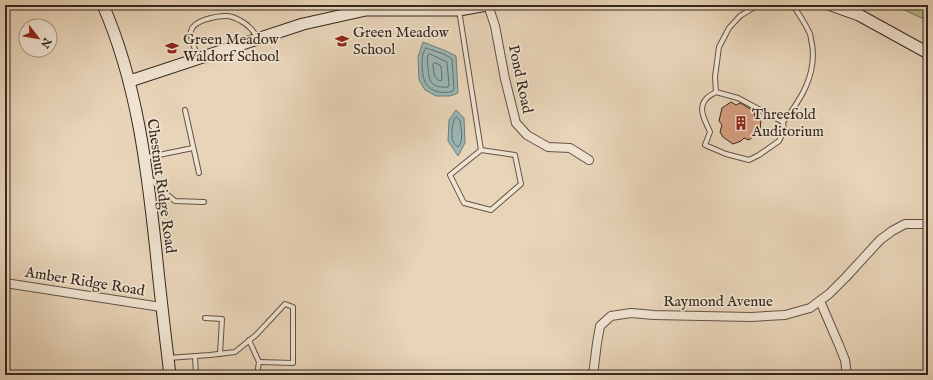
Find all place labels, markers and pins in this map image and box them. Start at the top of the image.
place label: Green Meadow School [353,23,450,59]
place label: Green Meadow Waldorf School [183,30,280,66]
school or university icon: Green Meadow School [334,33,350,49]
school or university icon: Green Meadow Waldorf School [164,40,180,56]
place label: Threefold Auditorium [751,105,824,141]
building icon: Threefold Auditorium [733,115,749,131]

